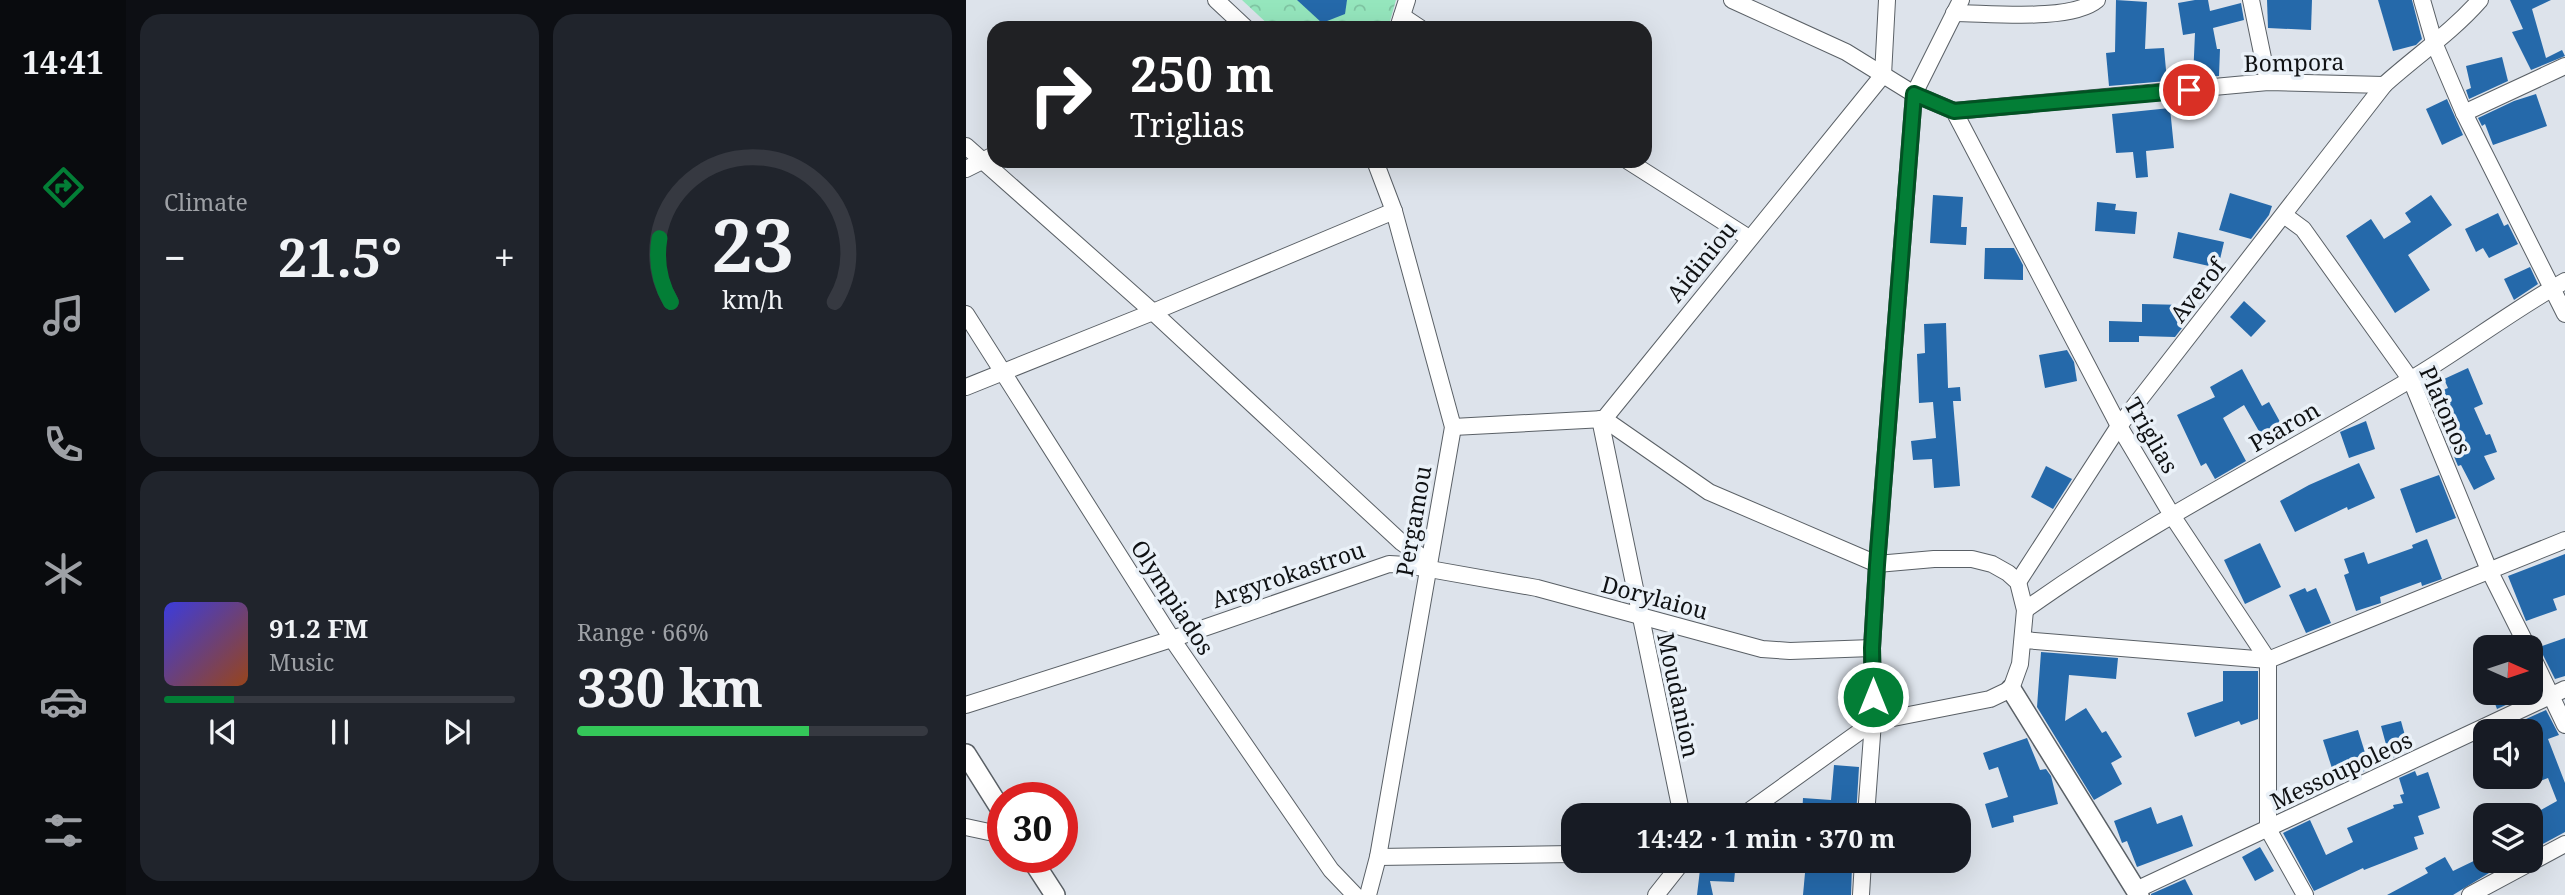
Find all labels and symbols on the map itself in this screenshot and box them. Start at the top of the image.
street label: Bompora [2243,45,2345,79]
pin [2159,60,2219,120]
street label: Aidiniou [1659,214,1744,308]
street label: Averof [2162,249,2234,329]
street label: Platonos [2412,361,2480,459]
street label: Triglias [2118,391,2186,479]
street label: Psaron [2243,393,2325,459]
street label: Pergamou [1388,463,1439,579]
street label: Olympiados [1124,533,1222,661]
street label: Argyrokastrou [1207,533,1369,615]
street label: Dorylaiou [1598,567,1712,627]
street label: Moudanion [1650,630,1708,761]
north arrow [2473,635,2543,705]
position arrow [1836,660,1910,734]
street label: Messoupoleos [2265,723,2417,817]
speed limit sign: 30 [987,782,1078,873]

